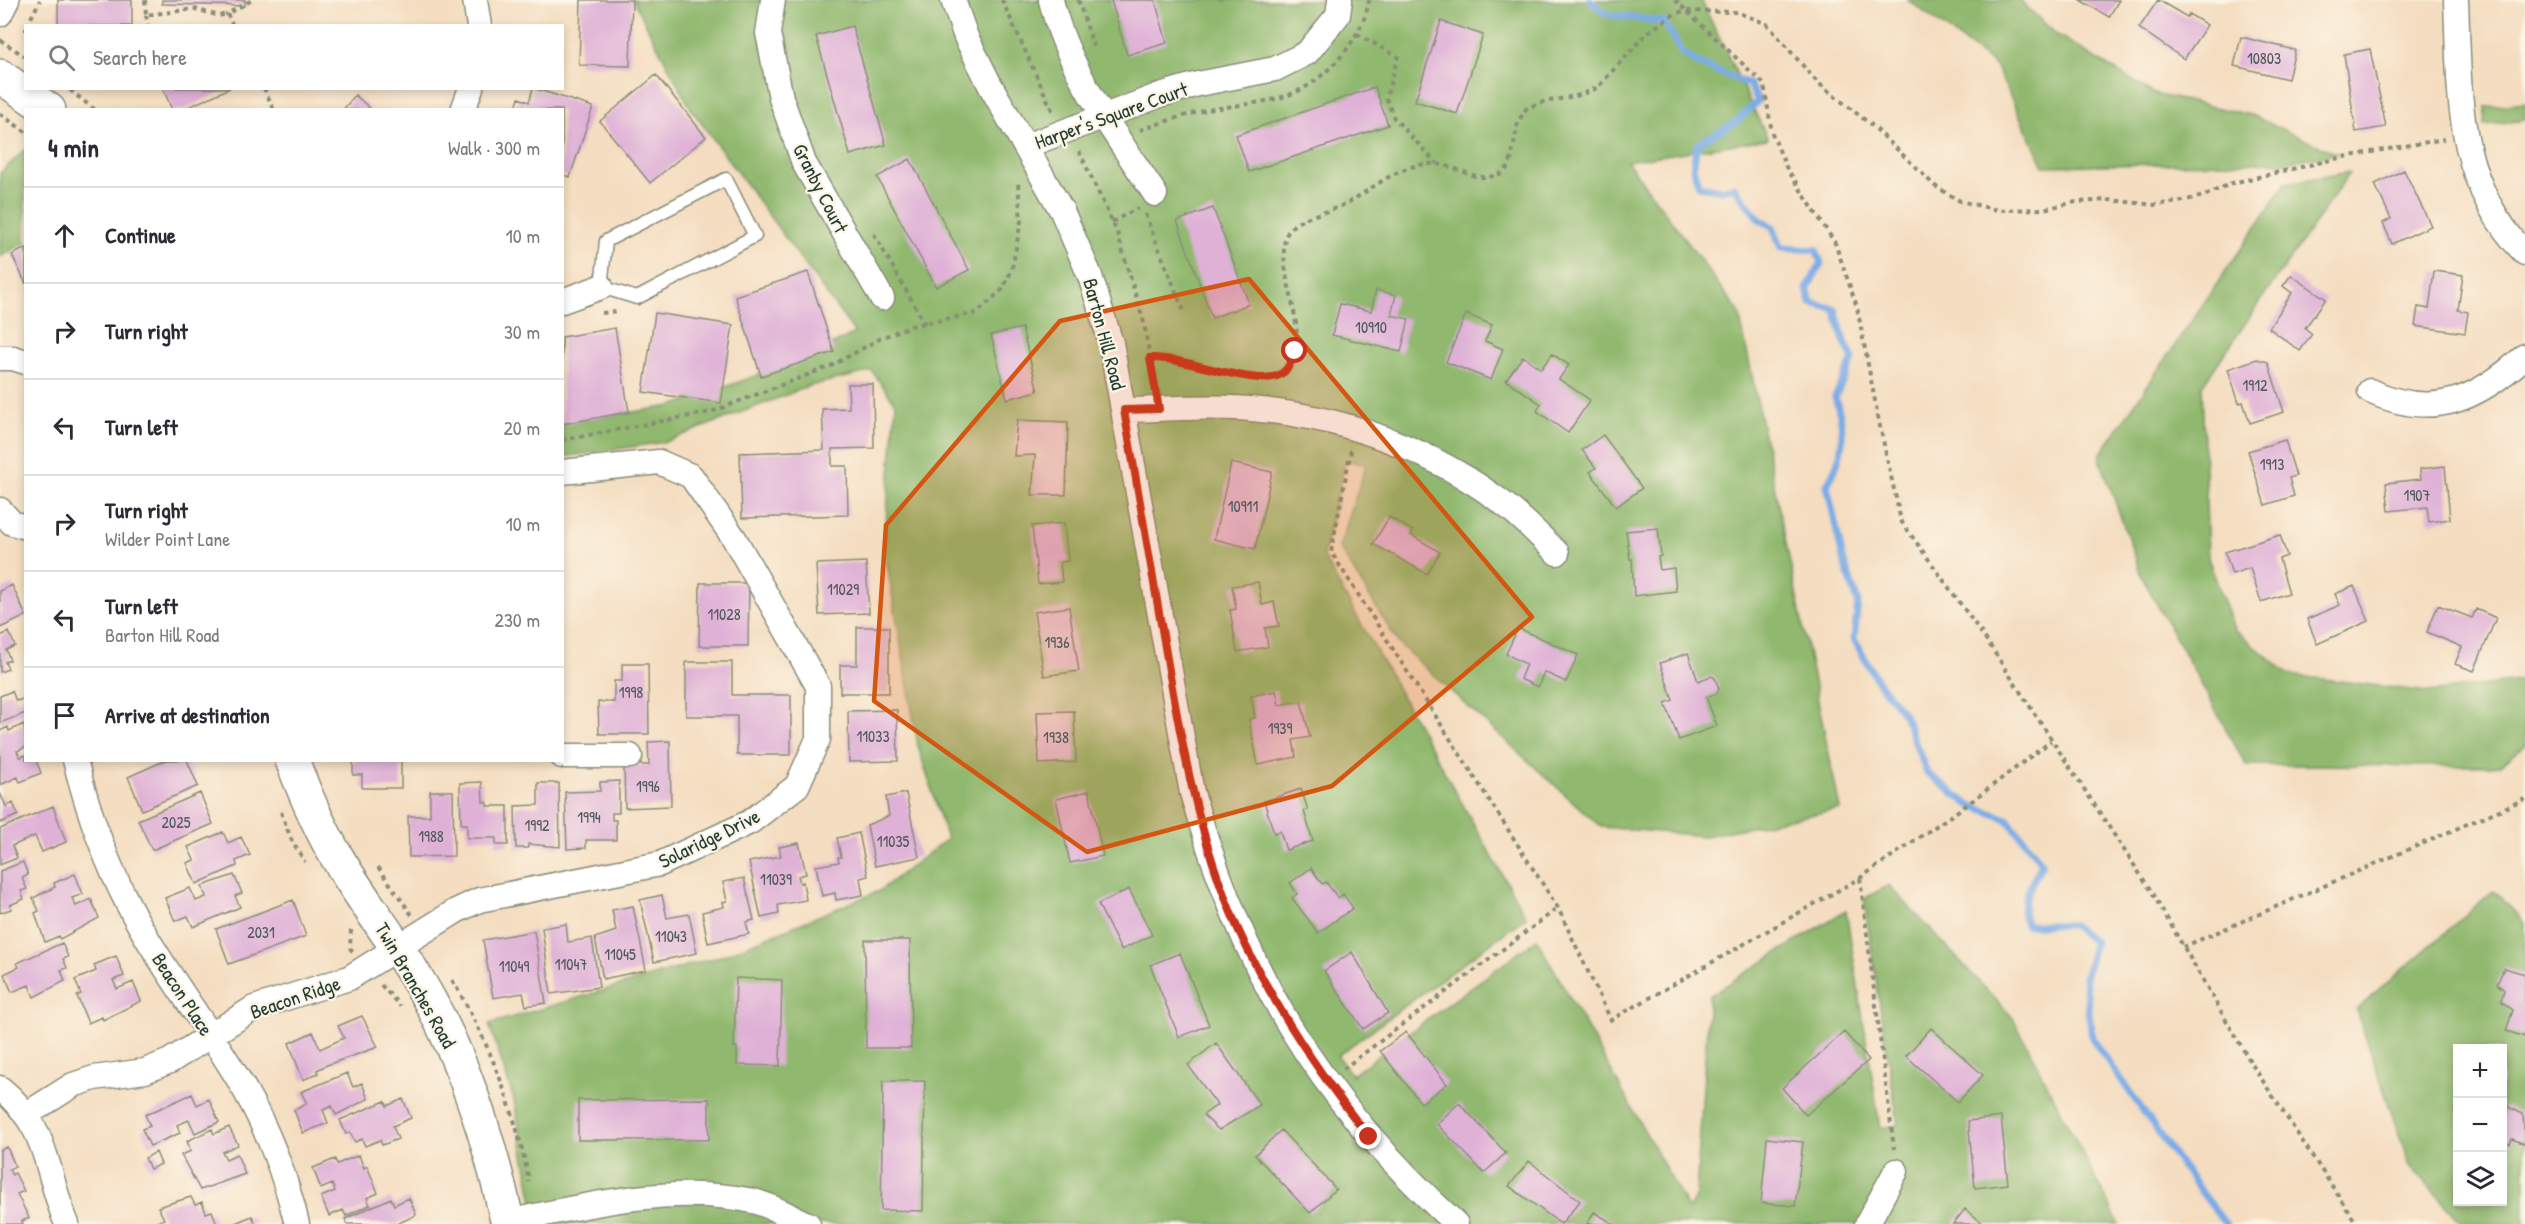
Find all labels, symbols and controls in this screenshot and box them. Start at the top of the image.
search box [24,24,564,90]
icon: search [45,41,78,74]
text: Search here [93,42,187,72]
house number: 10803 [2247,47,2281,69]
street label: Harper's Square Court [1031,74,1192,155]
text: 4 min [48,130,99,165]
text: Walk · 300 m [448,134,540,161]
street label: Granby Court [787,139,856,238]
icon: ahead [48,219,81,252]
text: Continue [105,220,176,250]
text: 10 m [506,222,540,249]
street label: Barton Hill Road [1077,275,1133,393]
icon: right [48,315,81,348]
text: Turn right [105,316,188,346]
house number: 10910 [1355,316,1387,338]
text: 30 m [504,318,540,345]
route start [1281,337,1307,363]
house number: 1912 [2243,374,2268,396]
icon: left [48,411,81,444]
text: Turn left [105,412,178,442]
text: 20 m [503,414,540,441]
house number: 1913 [2260,453,2284,475]
house number: 1907 [2404,484,2430,506]
text: Turn right [105,495,188,525]
house number: 10911 [1228,495,1258,517]
icon: right [48,507,81,540]
text: 10 m [506,510,540,537]
text: Wilder Point Lane [105,525,230,552]
house number: 11029 [827,578,859,600]
text: Turn left [105,591,178,621]
icon: left [48,603,81,636]
house number: 11028 [707,603,741,625]
text: 230 m [495,606,540,633]
text: Barton Hill Road [105,621,219,648]
house number: 1936 [1044,631,1070,653]
house number: 1998 [619,681,643,703]
icon: arrive [48,699,81,732]
text: Arrive at destination [105,700,270,730]
house number: 1939 [1268,717,1292,739]
house number: 11033 [856,725,890,747]
house number: 1938 [1043,726,1069,748]
house number: 1996 [636,775,660,797]
street label: Solaridge Drive [654,802,764,874]
house number: 1994 [577,806,601,828]
house number: 2025 [162,811,191,833]
house number: 1992 [524,814,550,836]
house number: 1988 [418,825,444,847]
house number: 11035 [877,830,910,852]
house number: 11039 [760,868,792,890]
street label: Twin Branches Road [369,917,463,1053]
house number: 2031 [247,921,275,943]
house number: 11043 [655,925,687,947]
house number: 11045 [604,943,636,965]
street label: Beacon Place [146,947,220,1041]
house number: 11047 [555,953,587,975]
house number: 11049 [499,955,529,977]
street label: Beacon Ridge [246,969,344,1025]
map controls [2453,1044,2507,1206]
button: + [2453,1044,2507,1098]
button: − [2453,1098,2507,1152]
route end [1355,1123,1381,1149]
button: layers [2453,1152,2507,1206]

